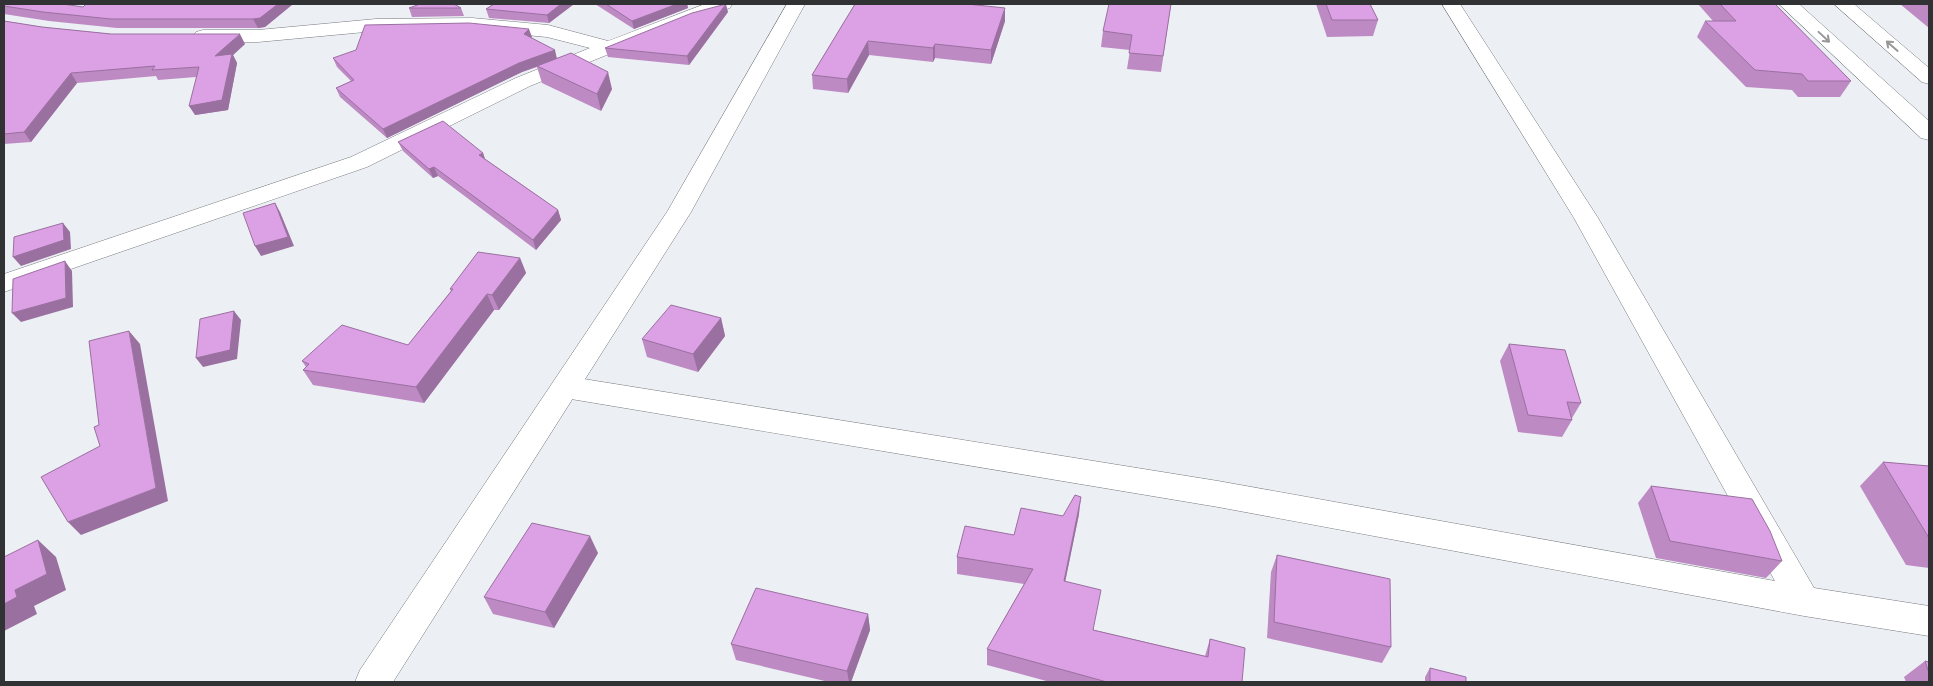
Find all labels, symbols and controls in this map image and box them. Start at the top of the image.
one-way arrow [1818,31,1831,43]
one-way arrow [1886,41,1899,52]

